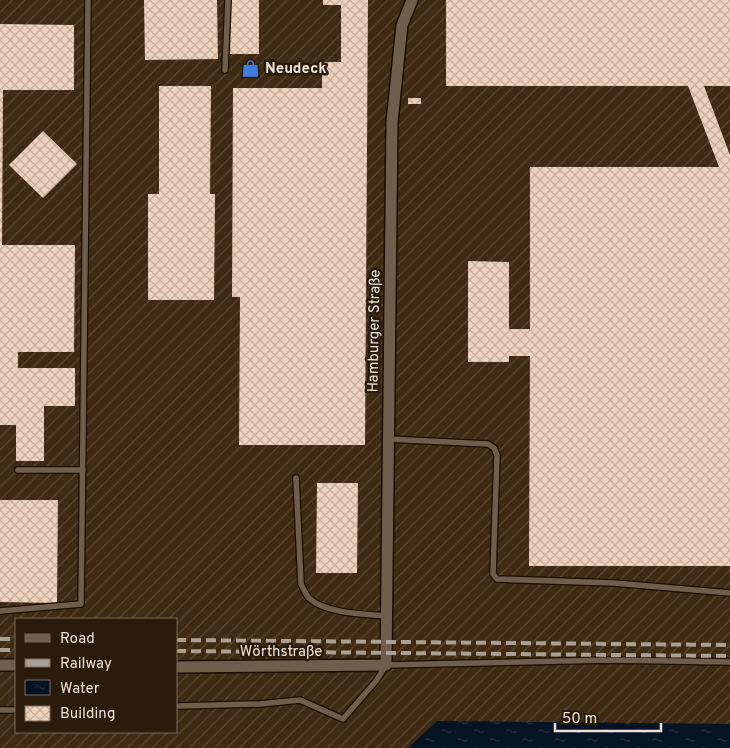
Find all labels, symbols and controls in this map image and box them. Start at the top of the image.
shop icon: Neudeck [241,59,261,79]
place label: Neudeck [265,60,327,79]
street label: Hamburger Straße [364,269,386,393]
legend [15,618,178,733]
text: Road [60,630,95,649]
street label: Wörthstraße [240,643,322,662]
text: Railway [60,655,112,674]
text: Water [60,680,100,699]
scale bar [555,700,661,732]
text: Building [60,705,115,724]
text: 50 m [562,710,597,729]

